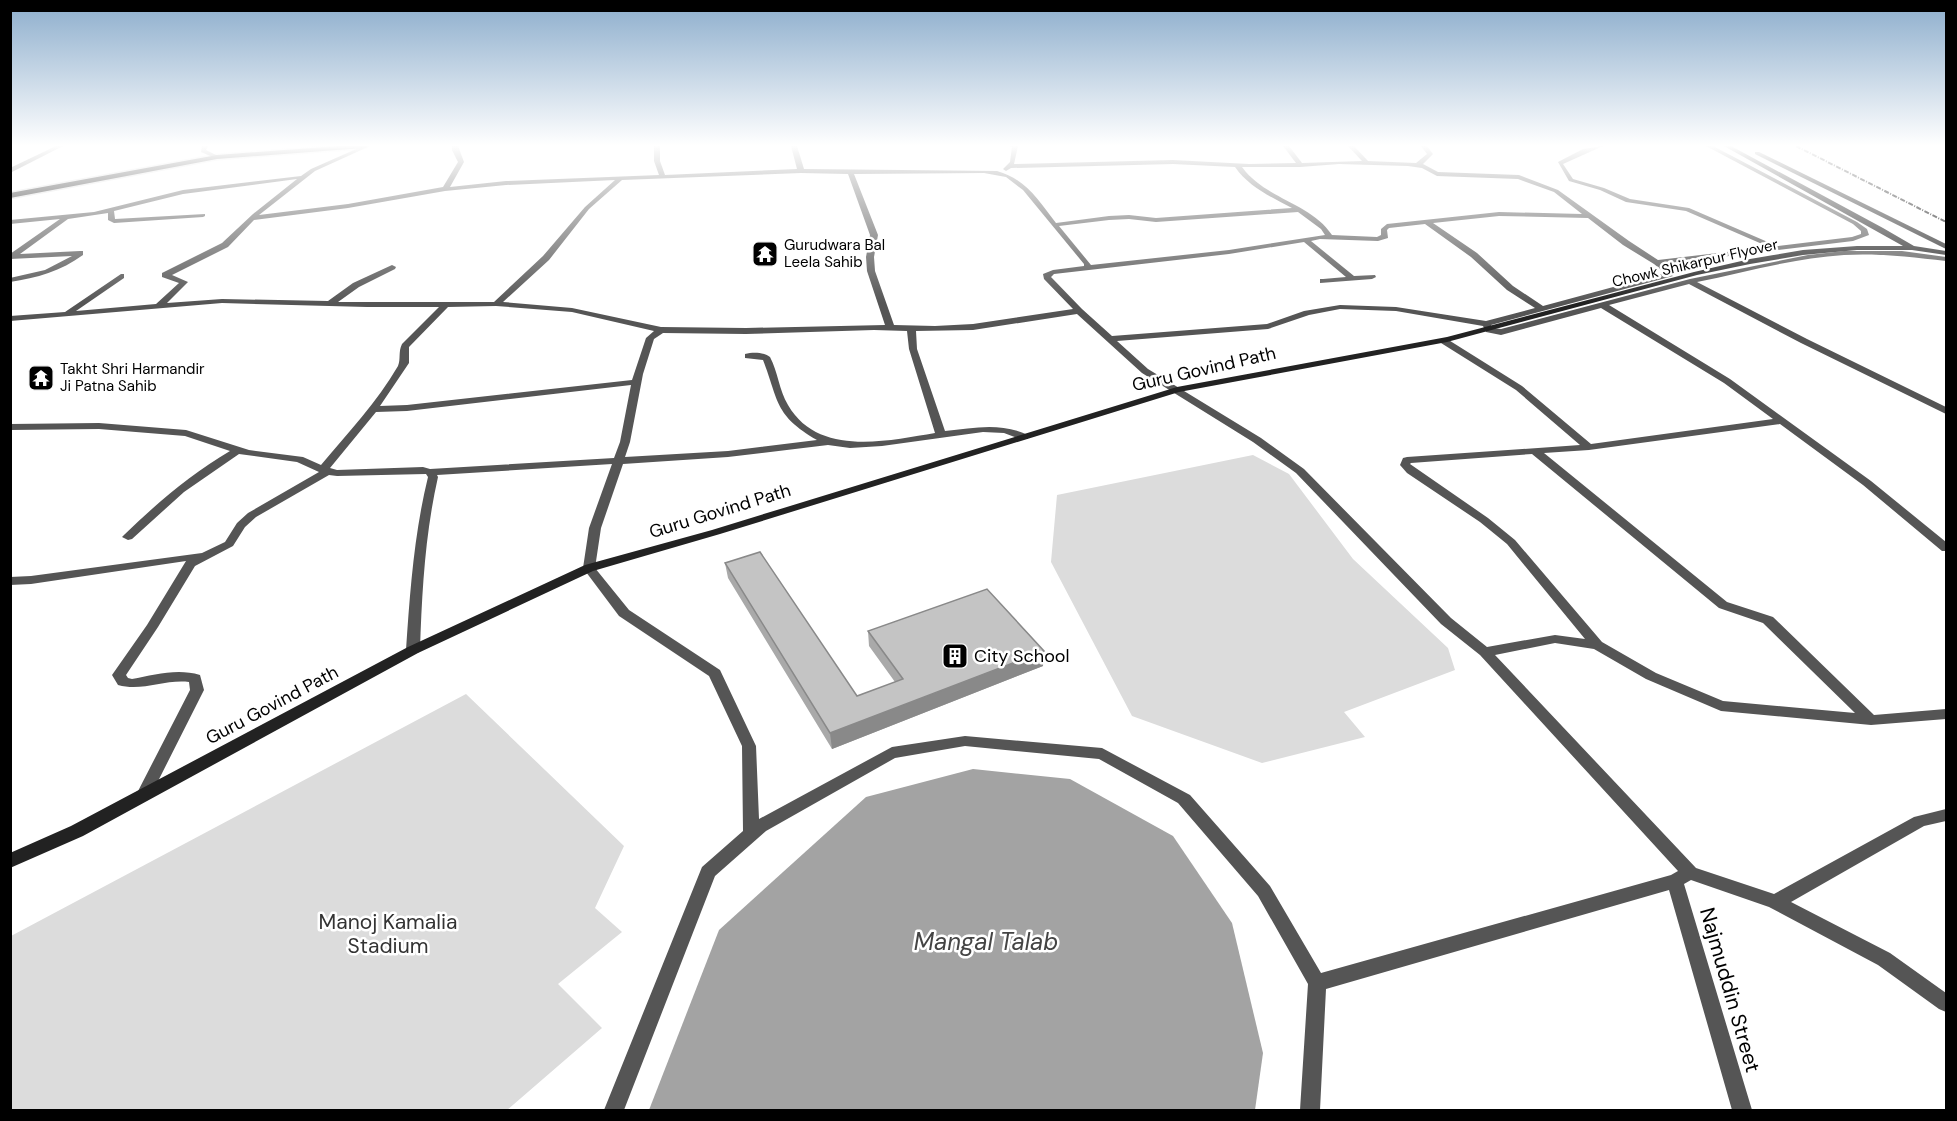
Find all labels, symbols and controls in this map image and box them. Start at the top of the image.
street label: Chowk Shikarpur Flyover [1610,234,1780,292]
place label: Gurudwara Bal Leela Sahib [784,235,885,272]
temple icon: Gurudwara Bal Leela Sahib [750,239,780,269]
street label: Guru Govind Path [1130,341,1278,397]
place label: Takht Shri Harmandir Ji Patna Sahib [60,359,205,396]
temple icon: Takht Shri Harmandir Ji Patna Sahib [26,363,56,393]
street label: Guru Govind Path [646,478,794,544]
building icon: City School [940,641,970,671]
place label: City School [974,644,1070,668]
street label: Guru Govind Path [202,660,342,750]
street label: Najmuddin Street [1693,904,1767,1076]
park label: Manoj Kamalia Stadium [319,908,457,960]
water label: Mangal Talab [914,926,1058,957]

